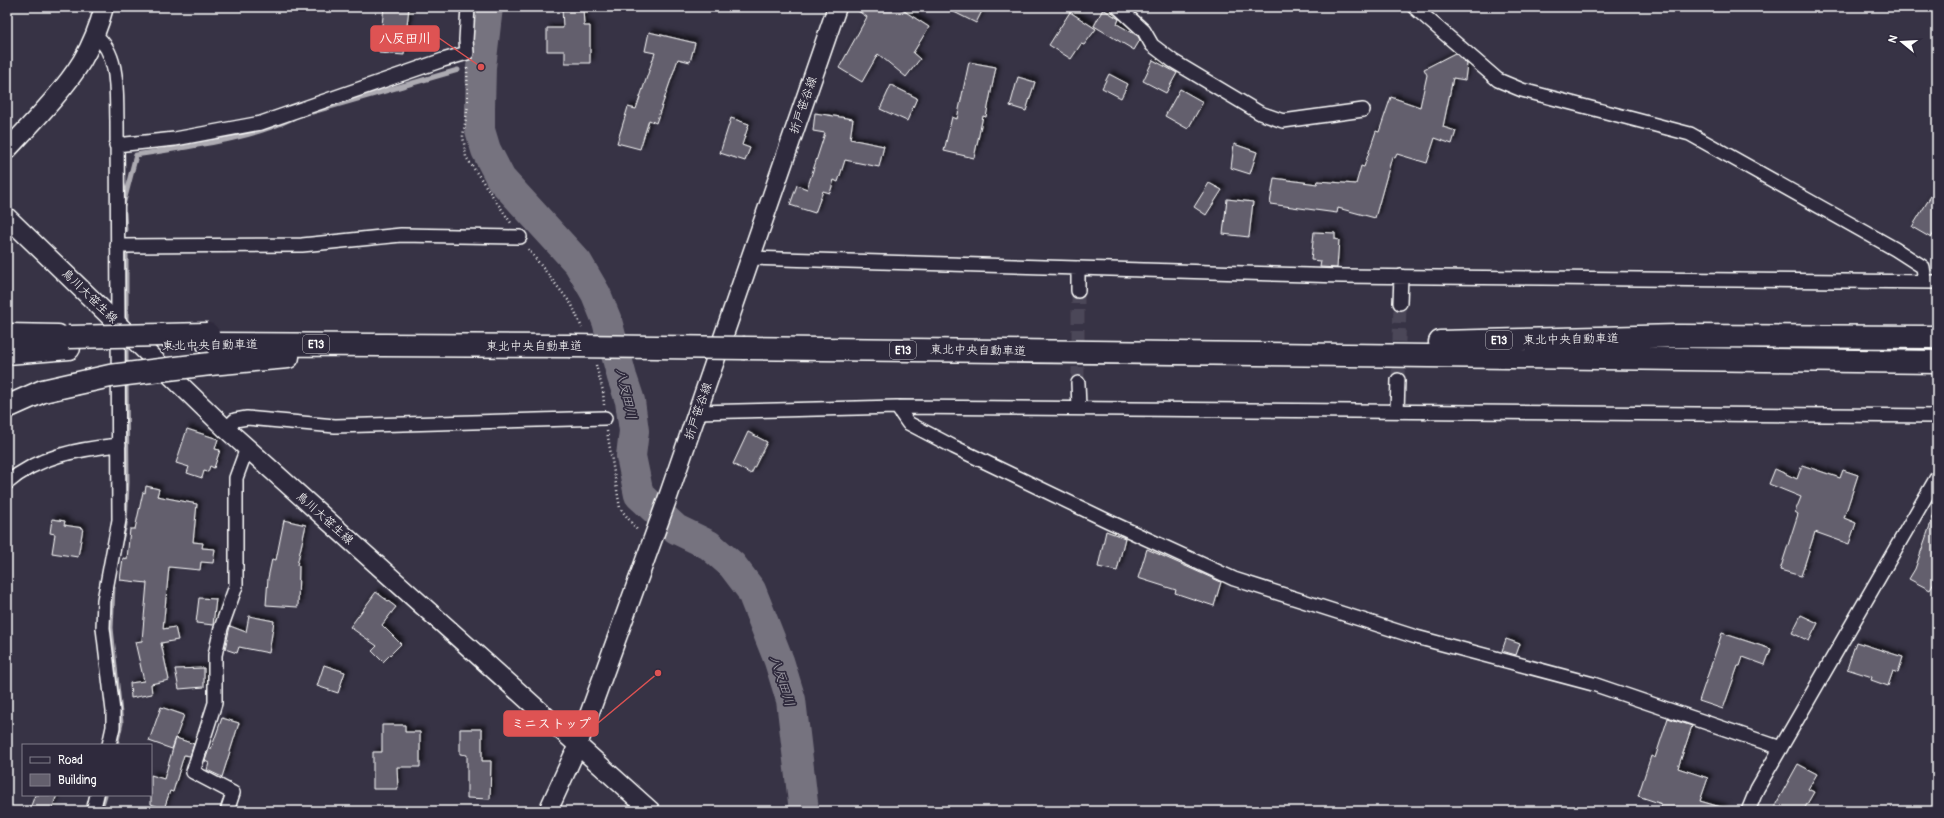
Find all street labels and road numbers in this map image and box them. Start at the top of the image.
street label: 折戸笹谷線 [787,74,820,136]
street label: 鳥川大笹生線 [59,266,121,327]
road number: E13 [1486,331,1512,349]
street label: 東北中央自動車道 [1523,331,1619,348]
road number: E13 [303,335,329,353]
street label: 東北中央自動車道 [162,337,258,354]
street label: 東北中央自動車道 [486,339,582,354]
road number: E13 [890,341,916,359]
street label: 東北中央自動車道 [930,342,1026,359]
street label: 折戸笹谷線 [682,380,715,442]
street label: 鳥川大笹生線 [293,489,356,548]

